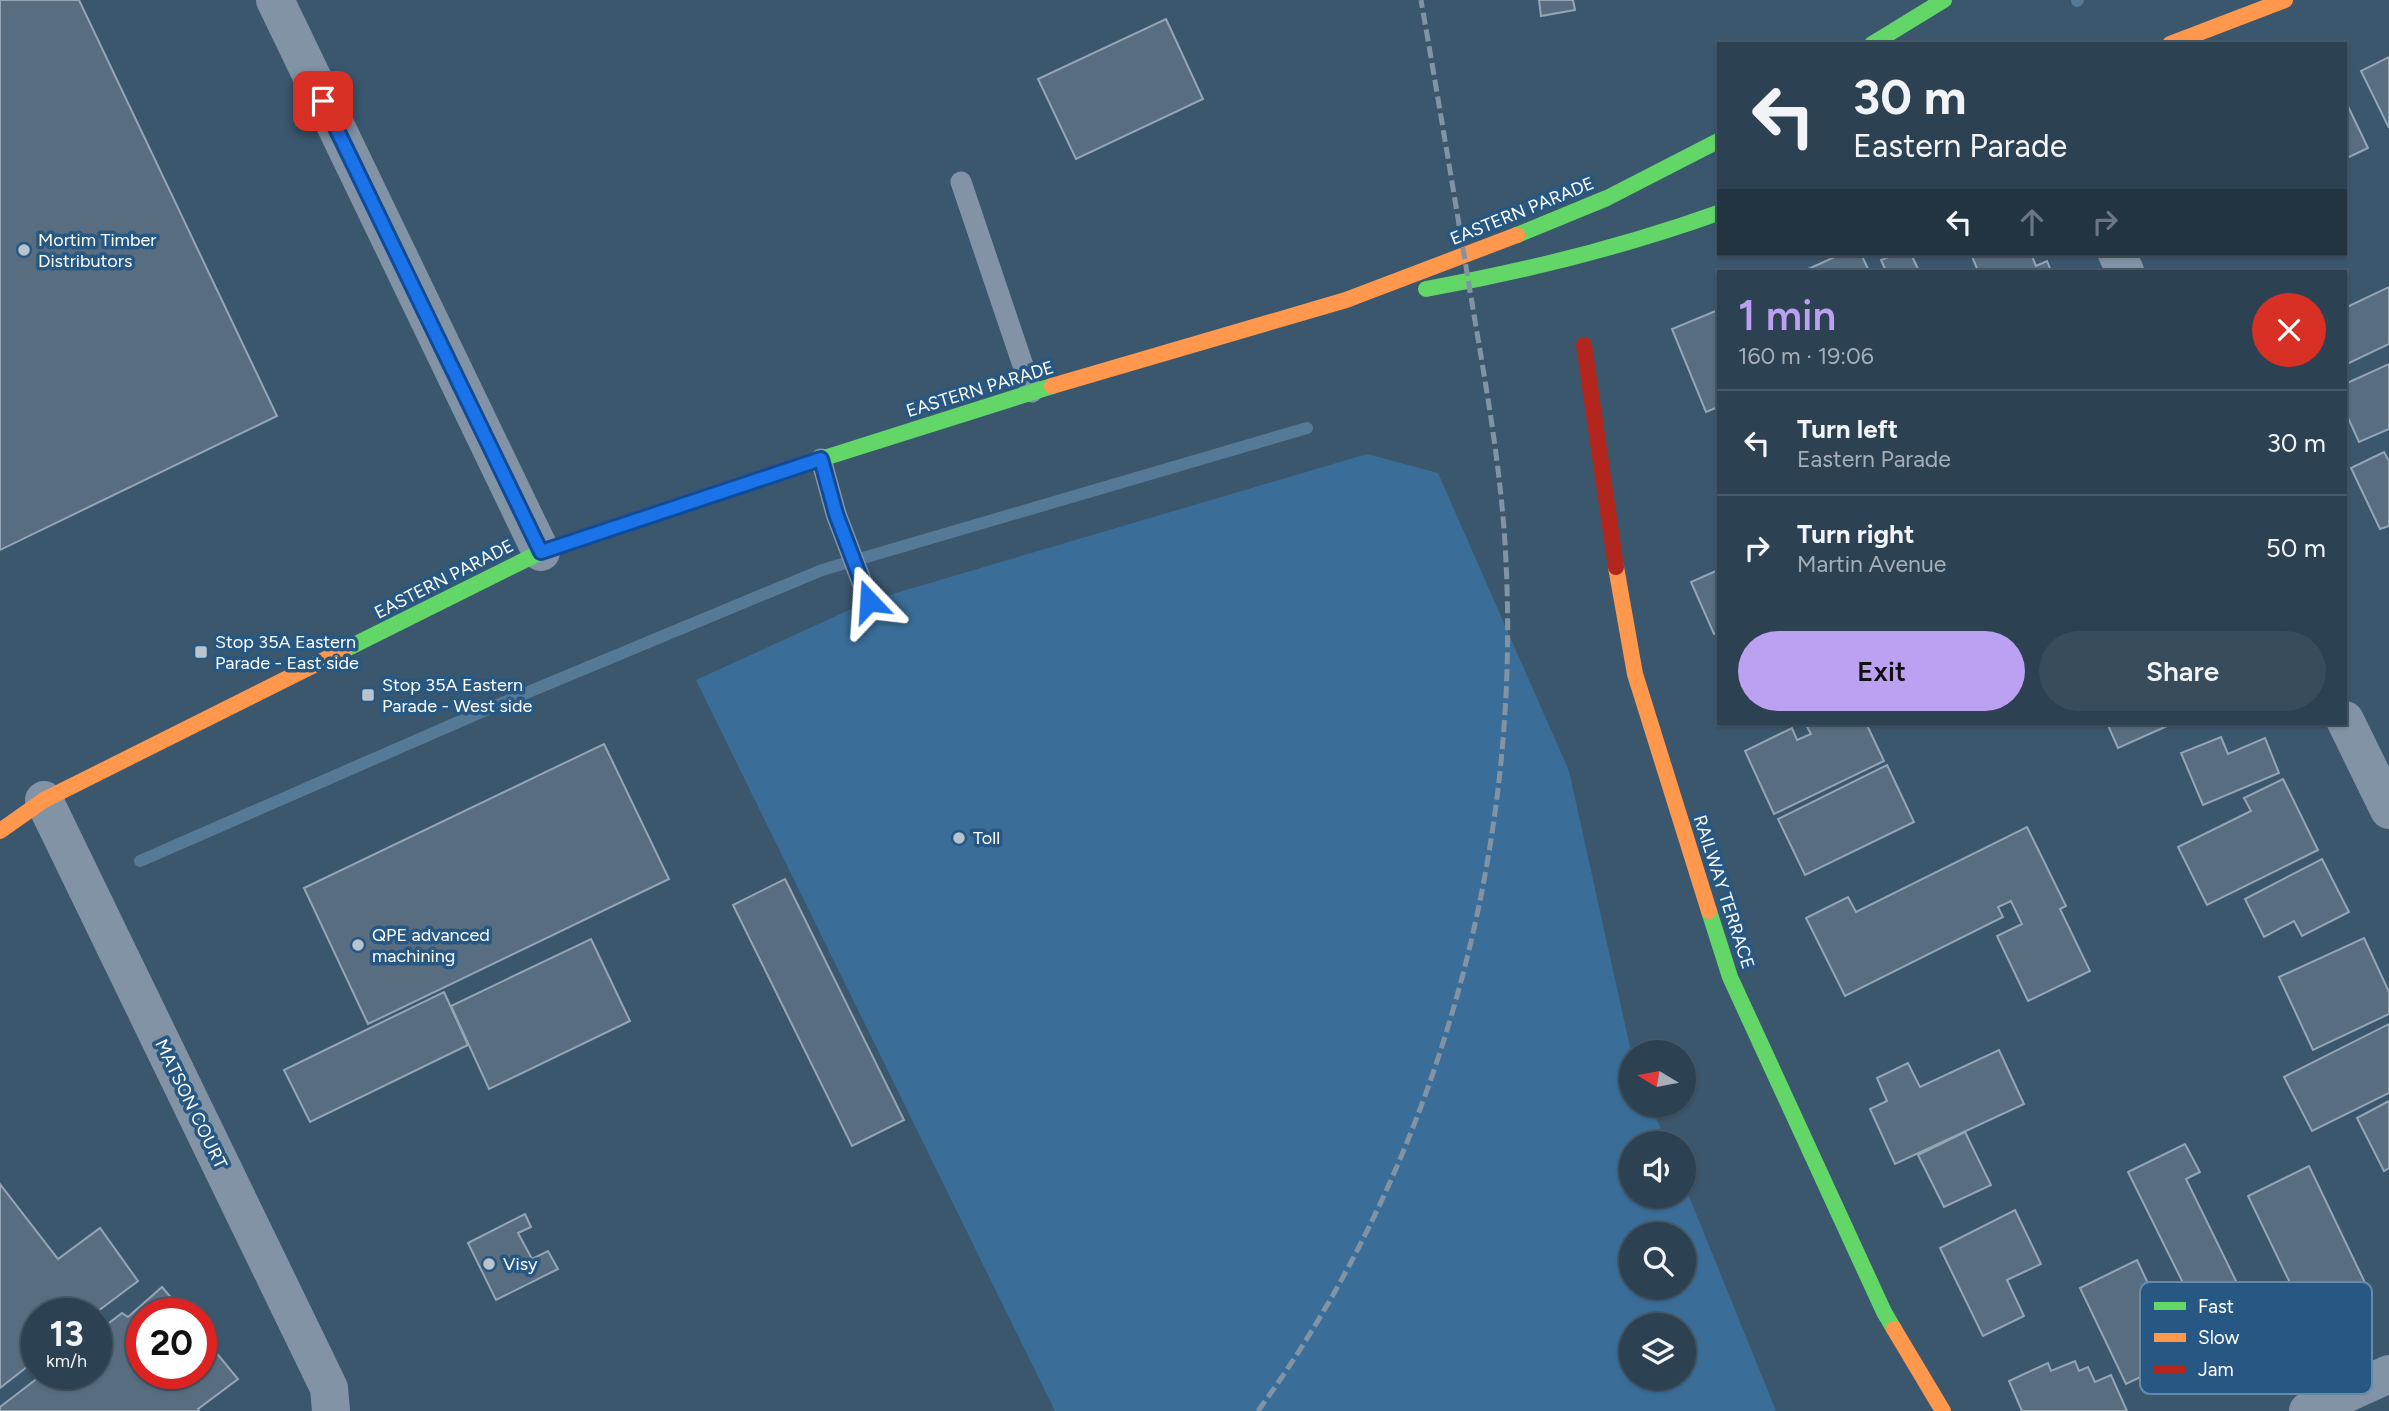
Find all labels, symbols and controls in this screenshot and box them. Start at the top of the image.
text: 30 m [1853,67,1966,126]
icon: left [1738,70,1829,161]
pin [293,71,353,131]
icon: arrive [304,82,342,120]
text: Eastern Parade [1853,127,2067,165]
street label: EASTERN PARADE [1447,172,1597,250]
icon: left [1940,203,1978,241]
icon: ahead [2013,203,2051,241]
icon: right [2086,203,2124,241]
place label: Mortim Timber Distributors [38,229,156,272]
marker: Mortim Timber Distributors [16,242,32,258]
text: 1 min [1738,290,1836,341]
button: close [2252,293,2326,367]
text: 160 m · 19:06 [1738,342,1874,370]
street label: EASTERN PARADE [903,356,1057,422]
text: Turn left [1797,413,1898,445]
icon: left [1738,424,1776,462]
text: 30 m [2267,427,2326,459]
text: Eastern Parade [1797,445,1951,473]
text: Turn right [1797,518,1914,550]
icon: right [1738,529,1776,567]
text: 50 m [2266,532,2326,564]
street label: EASTERN PARADE [371,534,517,624]
text: Martin Avenue [1797,550,1946,578]
position arrow [832,564,906,638]
place label: Stop 35A Eastern Parade - East side [215,631,359,674]
button: Exit [1738,631,2025,711]
button: Share [2039,631,2326,711]
marker: Stop 35A Eastern Parade - East side [193,644,209,660]
place label: Stop 35A Eastern Parade - West side [382,674,533,717]
marker: Stop 35A Eastern Parade - West side [360,687,376,703]
street label: RAILWAY TERRACE [1689,812,1759,972]
place label: Toll [973,827,1000,849]
marker: Toll [951,830,967,846]
place label: QPE advanced machining [372,924,490,967]
marker: QPE advanced machining [350,937,366,953]
street label: MATSON COURT [150,1036,232,1172]
north arrow [1619,1040,1696,1116]
map controls [1619,1040,1696,1390]
button: sound [1619,1131,1696,1208]
button: search [1619,1222,1696,1299]
place label: Visy [503,1253,538,1275]
marker: Visy [481,1256,497,1272]
legend [2140,1282,2372,1394]
text: Fast [2198,1295,2234,1318]
speed limit sign: 20 [126,1298,217,1389]
text: 13 [49,1313,84,1355]
button: layers [1619,1313,1696,1390]
text: Slow [2198,1326,2240,1349]
text: km/h [46,1350,87,1372]
text: Jam [2198,1358,2234,1381]

